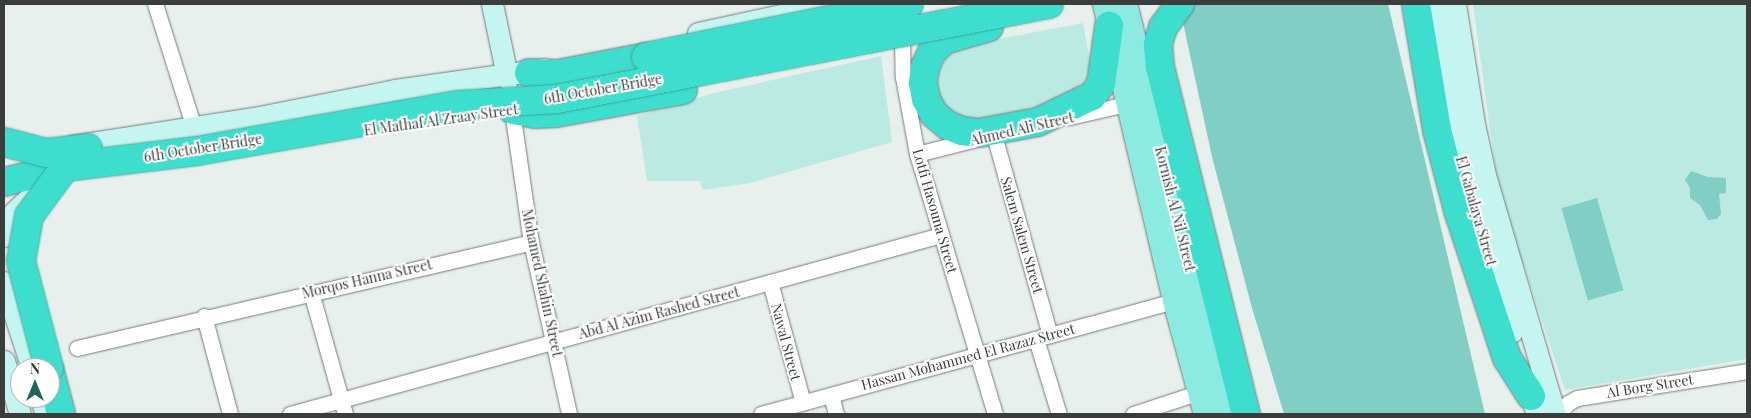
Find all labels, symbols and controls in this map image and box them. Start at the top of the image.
street label: 6th October Bridge [543,70,663,108]
street label: El Mathaf Al Zraay Street [362,101,520,139]
street label: Ahmed Ali Street [968,109,1076,149]
street label: 6th October Bridge [142,130,264,166]
street label: Kornish Al Nil Street [1151,145,1199,273]
street label: Lotfi Hasouna Street [909,147,961,275]
street label: El Gabalaya Street [1452,154,1500,268]
street label: Salem Salem Street [997,175,1047,295]
street label: Mohamed Shahin Street [518,208,566,358]
street label: Morqos Hanna Street [300,256,434,302]
street label: Abd Al Azim Rashed Street [576,283,742,343]
street label: Nawal Street [768,302,804,382]
street label: Hassan Mohammed El Razaz Street [859,320,1077,394]
north arrow [10,358,60,408]
text: N [30,359,40,378]
street label: Al Borg Street [1606,371,1694,401]

